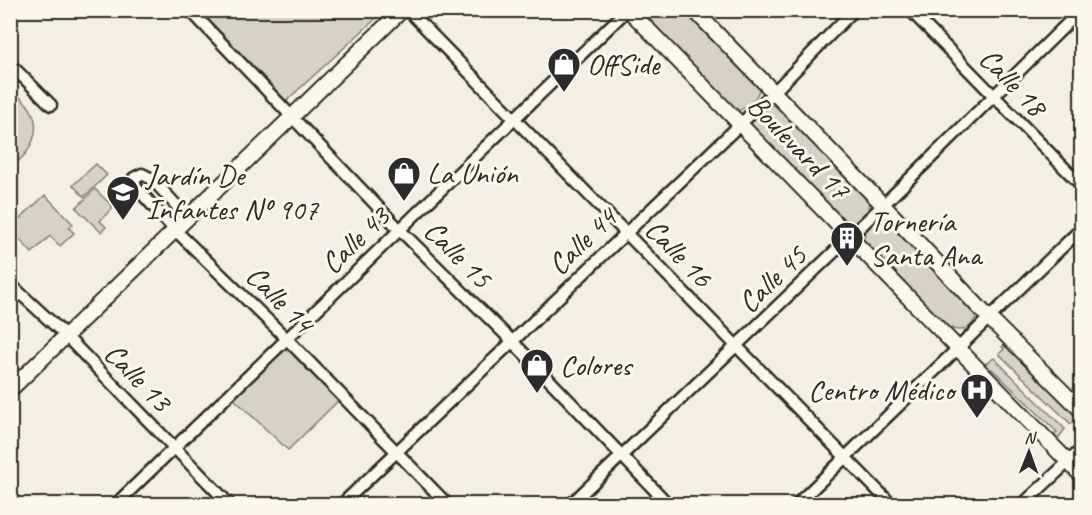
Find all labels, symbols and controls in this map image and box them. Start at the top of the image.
street label: Calle 18 [971,40,1057,126]
place label: OffSide [587,45,661,83]
shop icon: OffSide [546,46,582,93]
street label: Boulevard 17 [739,86,860,209]
place label: La Unión [427,154,519,192]
shop icon: La Unión [386,155,422,202]
place label: Jardín De Infantes Nº 907 [144,156,319,228]
school or university icon: Jardín De Infantes Nº 907 [105,174,141,221]
street label: Calle 43 [313,196,399,282]
street label: Calle 44 [540,197,626,283]
place label: Tornería Santa Ana [870,202,984,274]
street label: Calle 16 [637,211,722,297]
street label: Calle 15 [416,212,501,297]
building icon: Tornería Santa Ana [829,220,865,267]
street label: Calle 45 [730,236,816,321]
street label: Calle 14 [238,257,324,343]
street label: Calle 13 [96,335,182,421]
place label: Colores [560,346,634,384]
shop icon: Colores [519,347,555,394]
place label: Centro Médico [808,371,957,409]
hospital icon: Centro Médico [959,372,995,419]
north arrow [999,422,1059,482]
text: N [1024,428,1037,448]

